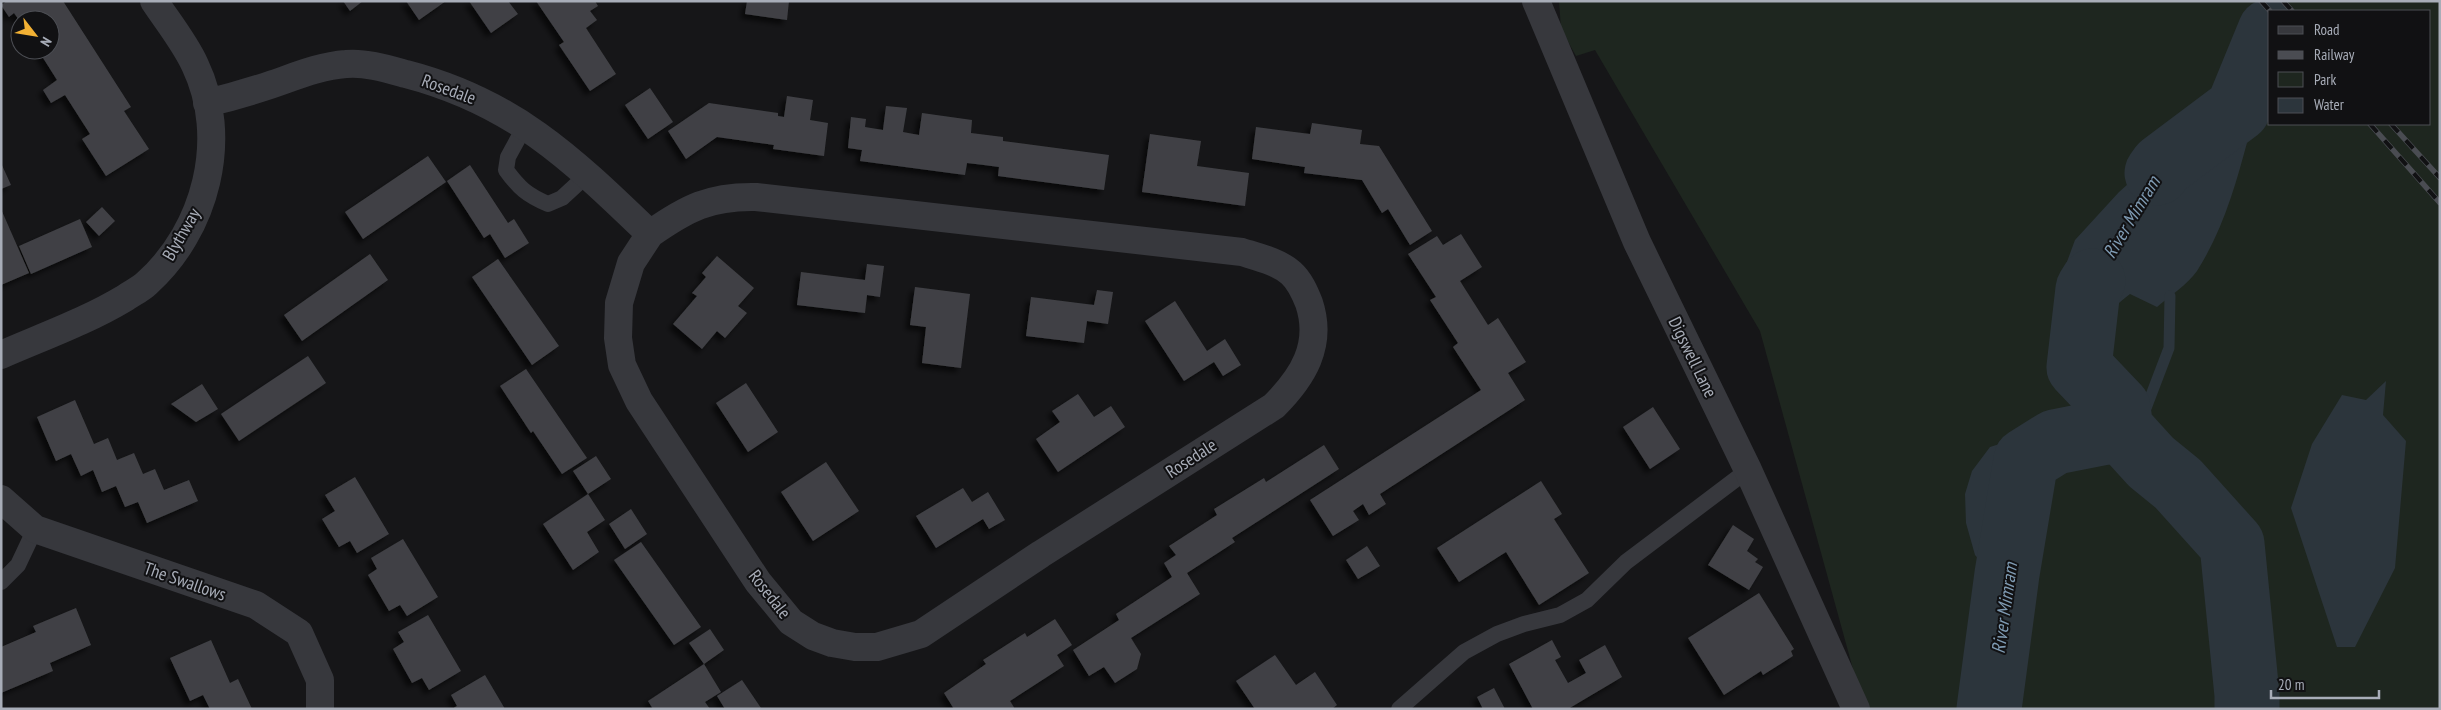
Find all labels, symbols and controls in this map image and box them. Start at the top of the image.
north arrow [10,10,60,60]
legend [2268,10,2431,125]
text: Road [2314,20,2340,39]
text: N [36,34,56,50]
text: Railway [2314,45,2355,64]
street label: Rosedale [419,69,479,109]
text: Park [2314,70,2336,89]
text: Water [2314,95,2345,114]
water label: River Mimram [2097,170,2166,262]
street label: Blythway [157,203,205,264]
street label: Digswell Lane [1664,313,1722,401]
street label: Rosedale [1161,433,1221,483]
street label: The Swallows [141,556,229,606]
water label: River Mimram [1986,559,2022,655]
street label: Rosedale [744,565,796,623]
scale bar [2271,668,2378,700]
text: 20 m [2278,675,2304,694]

